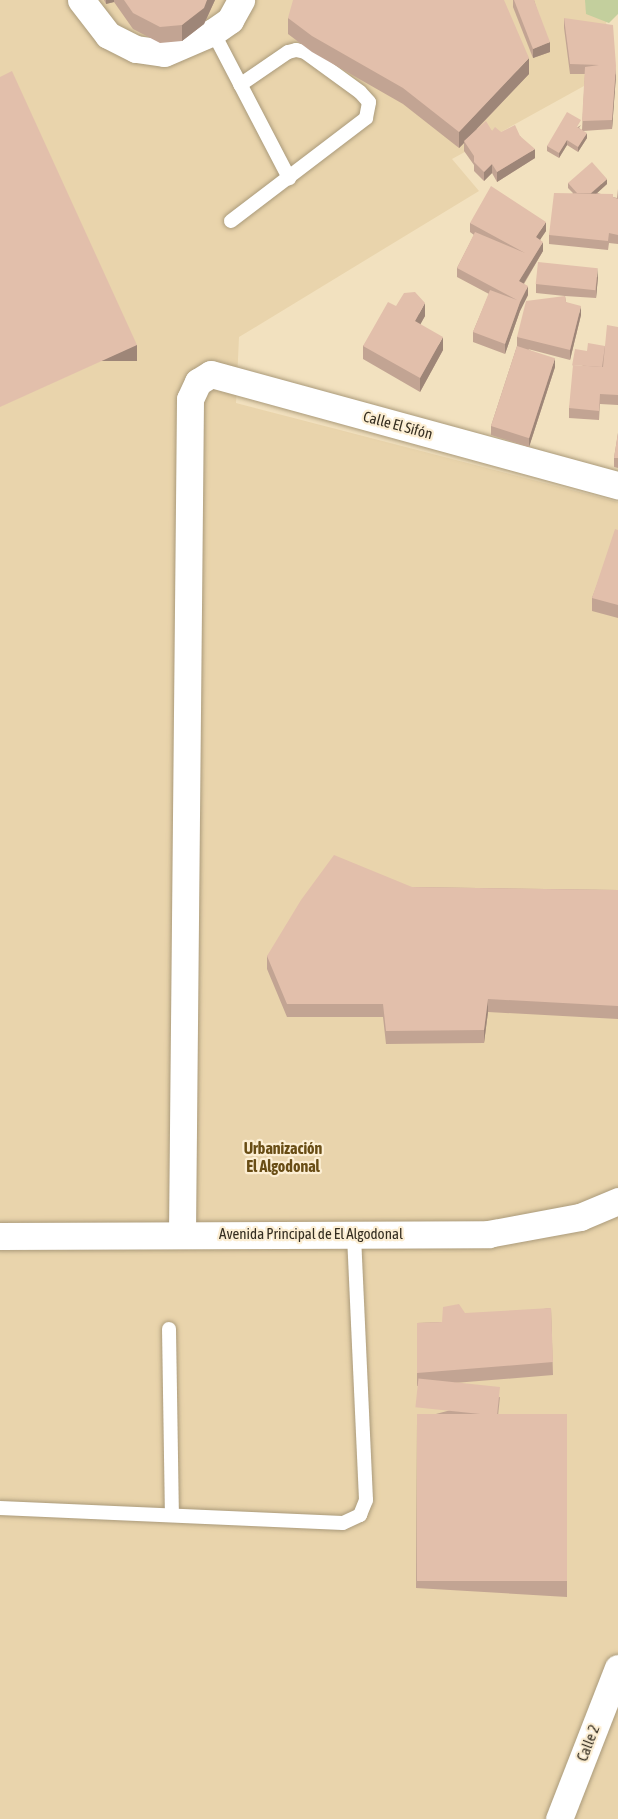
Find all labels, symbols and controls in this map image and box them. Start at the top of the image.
street label: Calle El Sifón [361,407,435,443]
district label: Urbanización El Algodonal [244,1138,322,1176]
street label: Avenida Principal de El Algodonal [219,1225,403,1243]
street label: Calle 2 [573,1722,603,1764]

